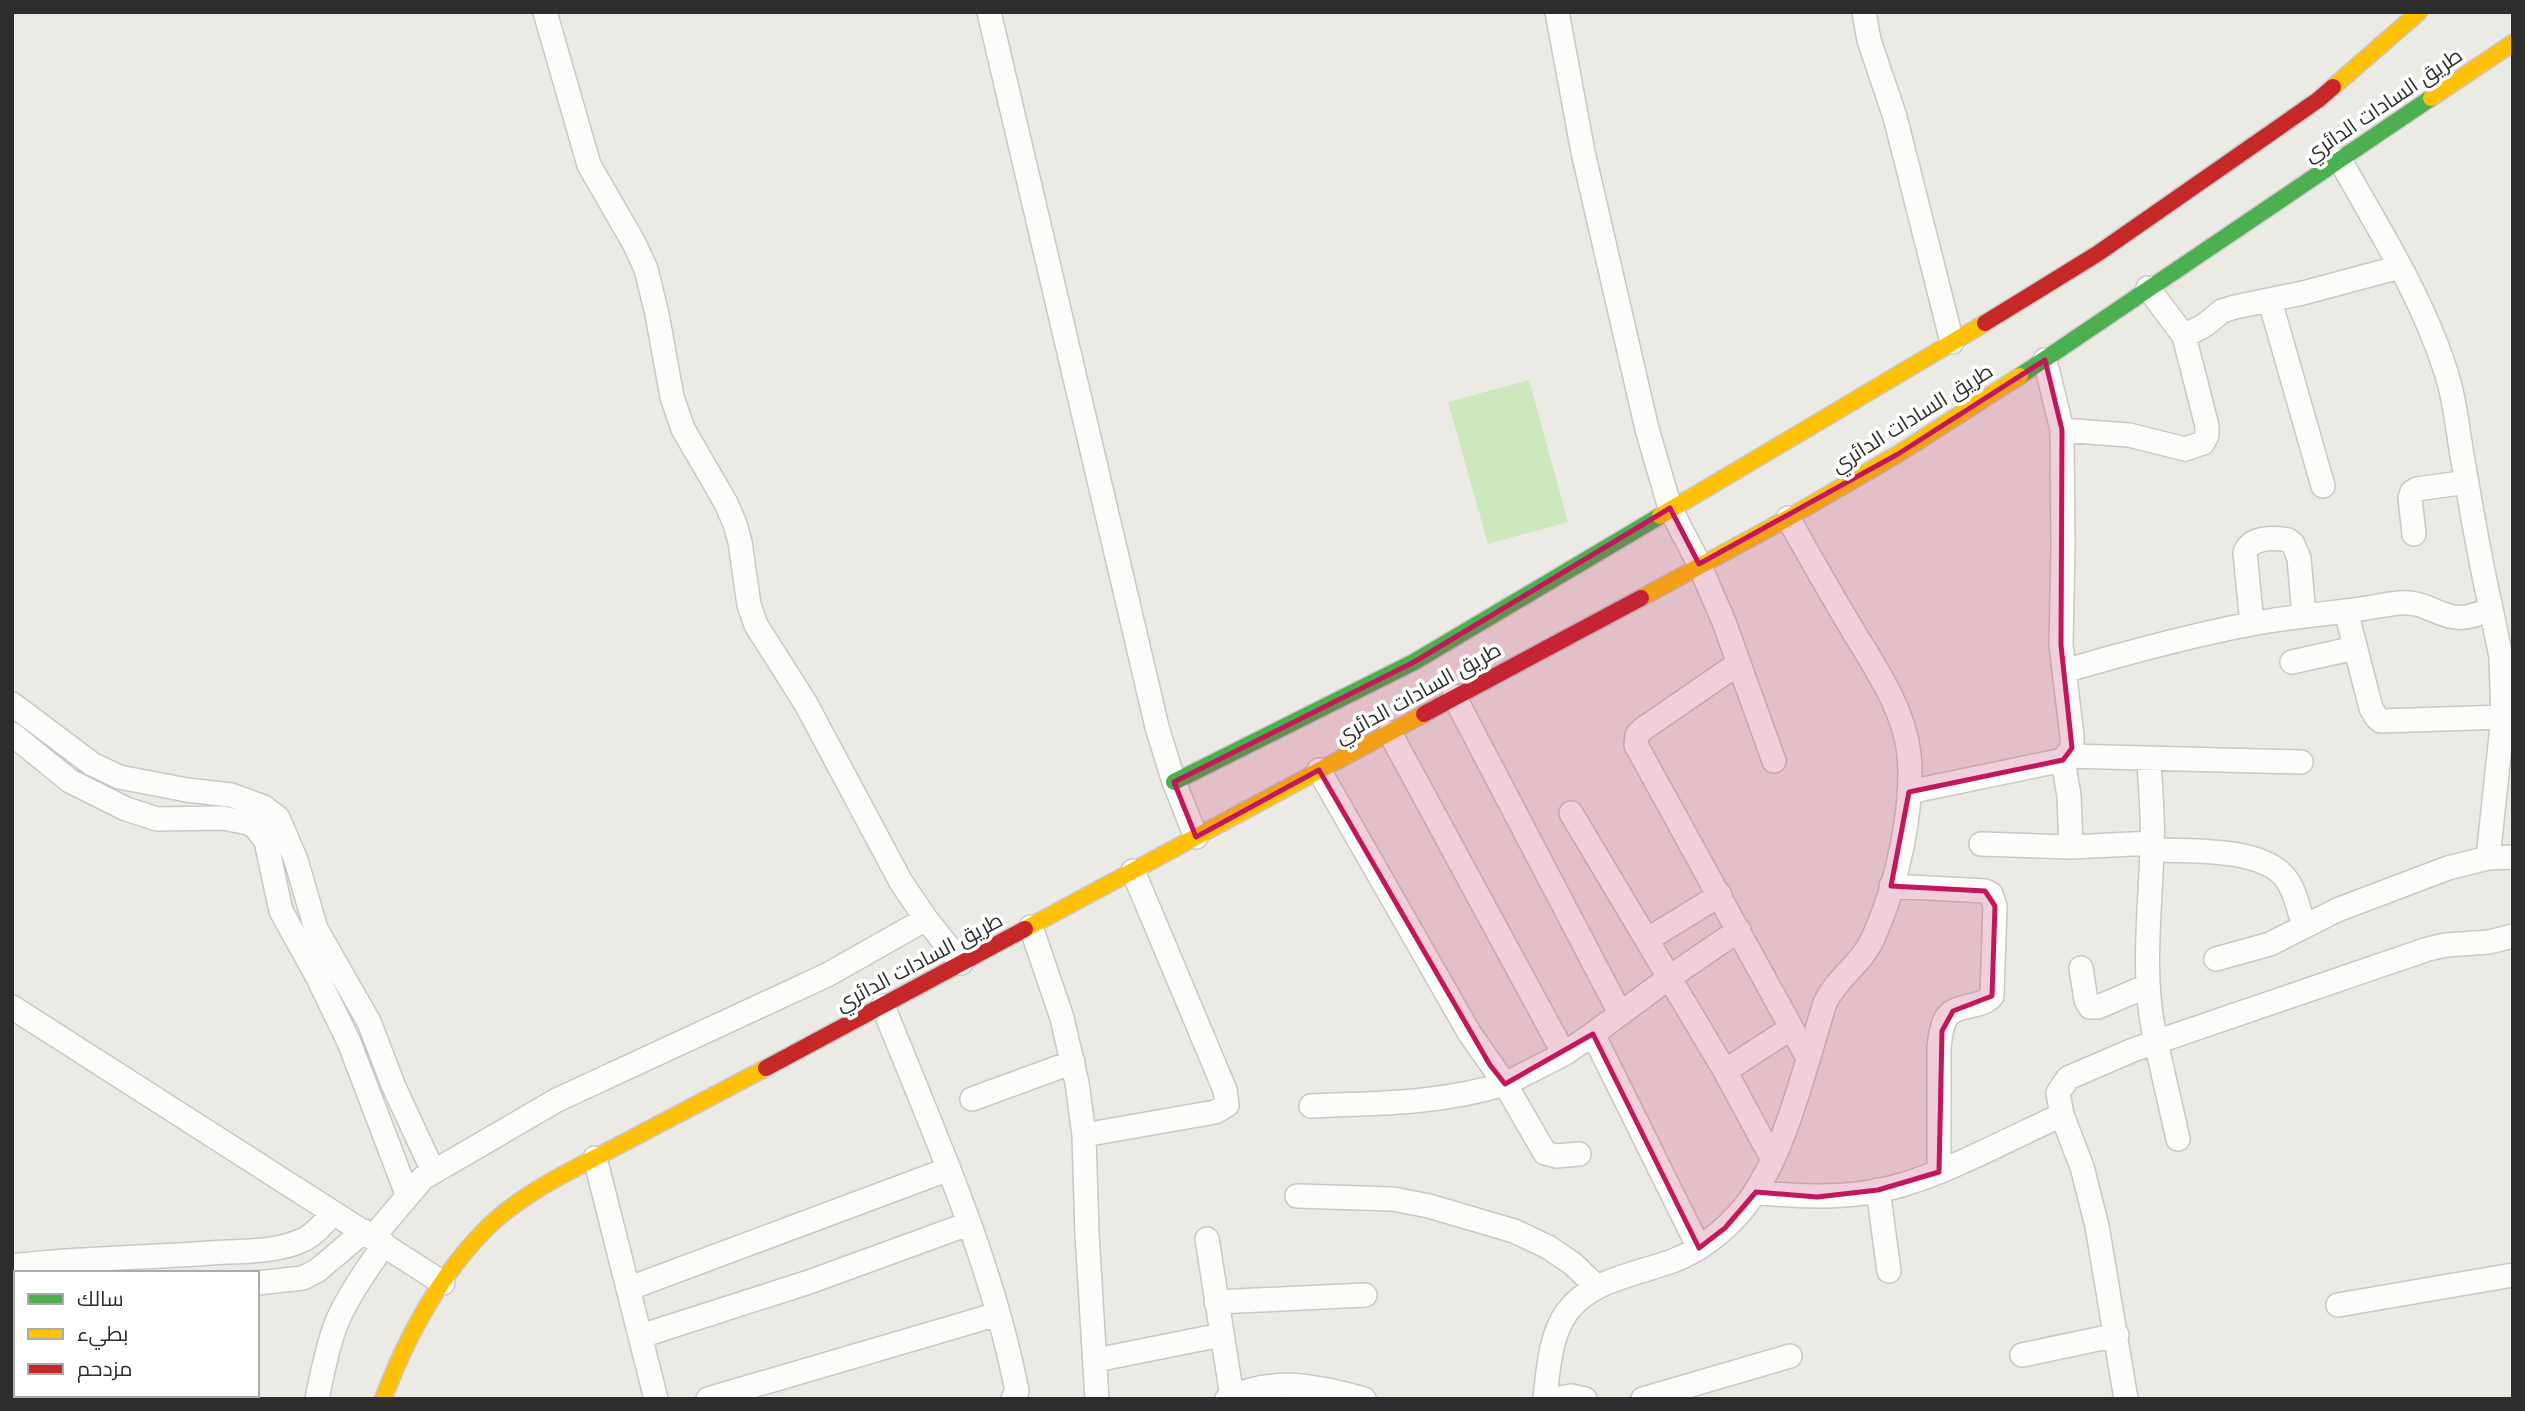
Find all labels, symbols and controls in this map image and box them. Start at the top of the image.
street label: طريق السادات الدائري [2298,41,2469,170]
street label: طريق السادات الدائري [1825,356,1999,481]
street label: طريق السادات الدائري [1329,635,1507,752]
street label: طريق السادات الدائري [830,905,1009,1020]
legend [14,1271,259,1397]
text: سالك [77,1284,124,1312]
text: بطيء [77,1319,128,1350]
text: مزدحم [77,1354,132,1383]

